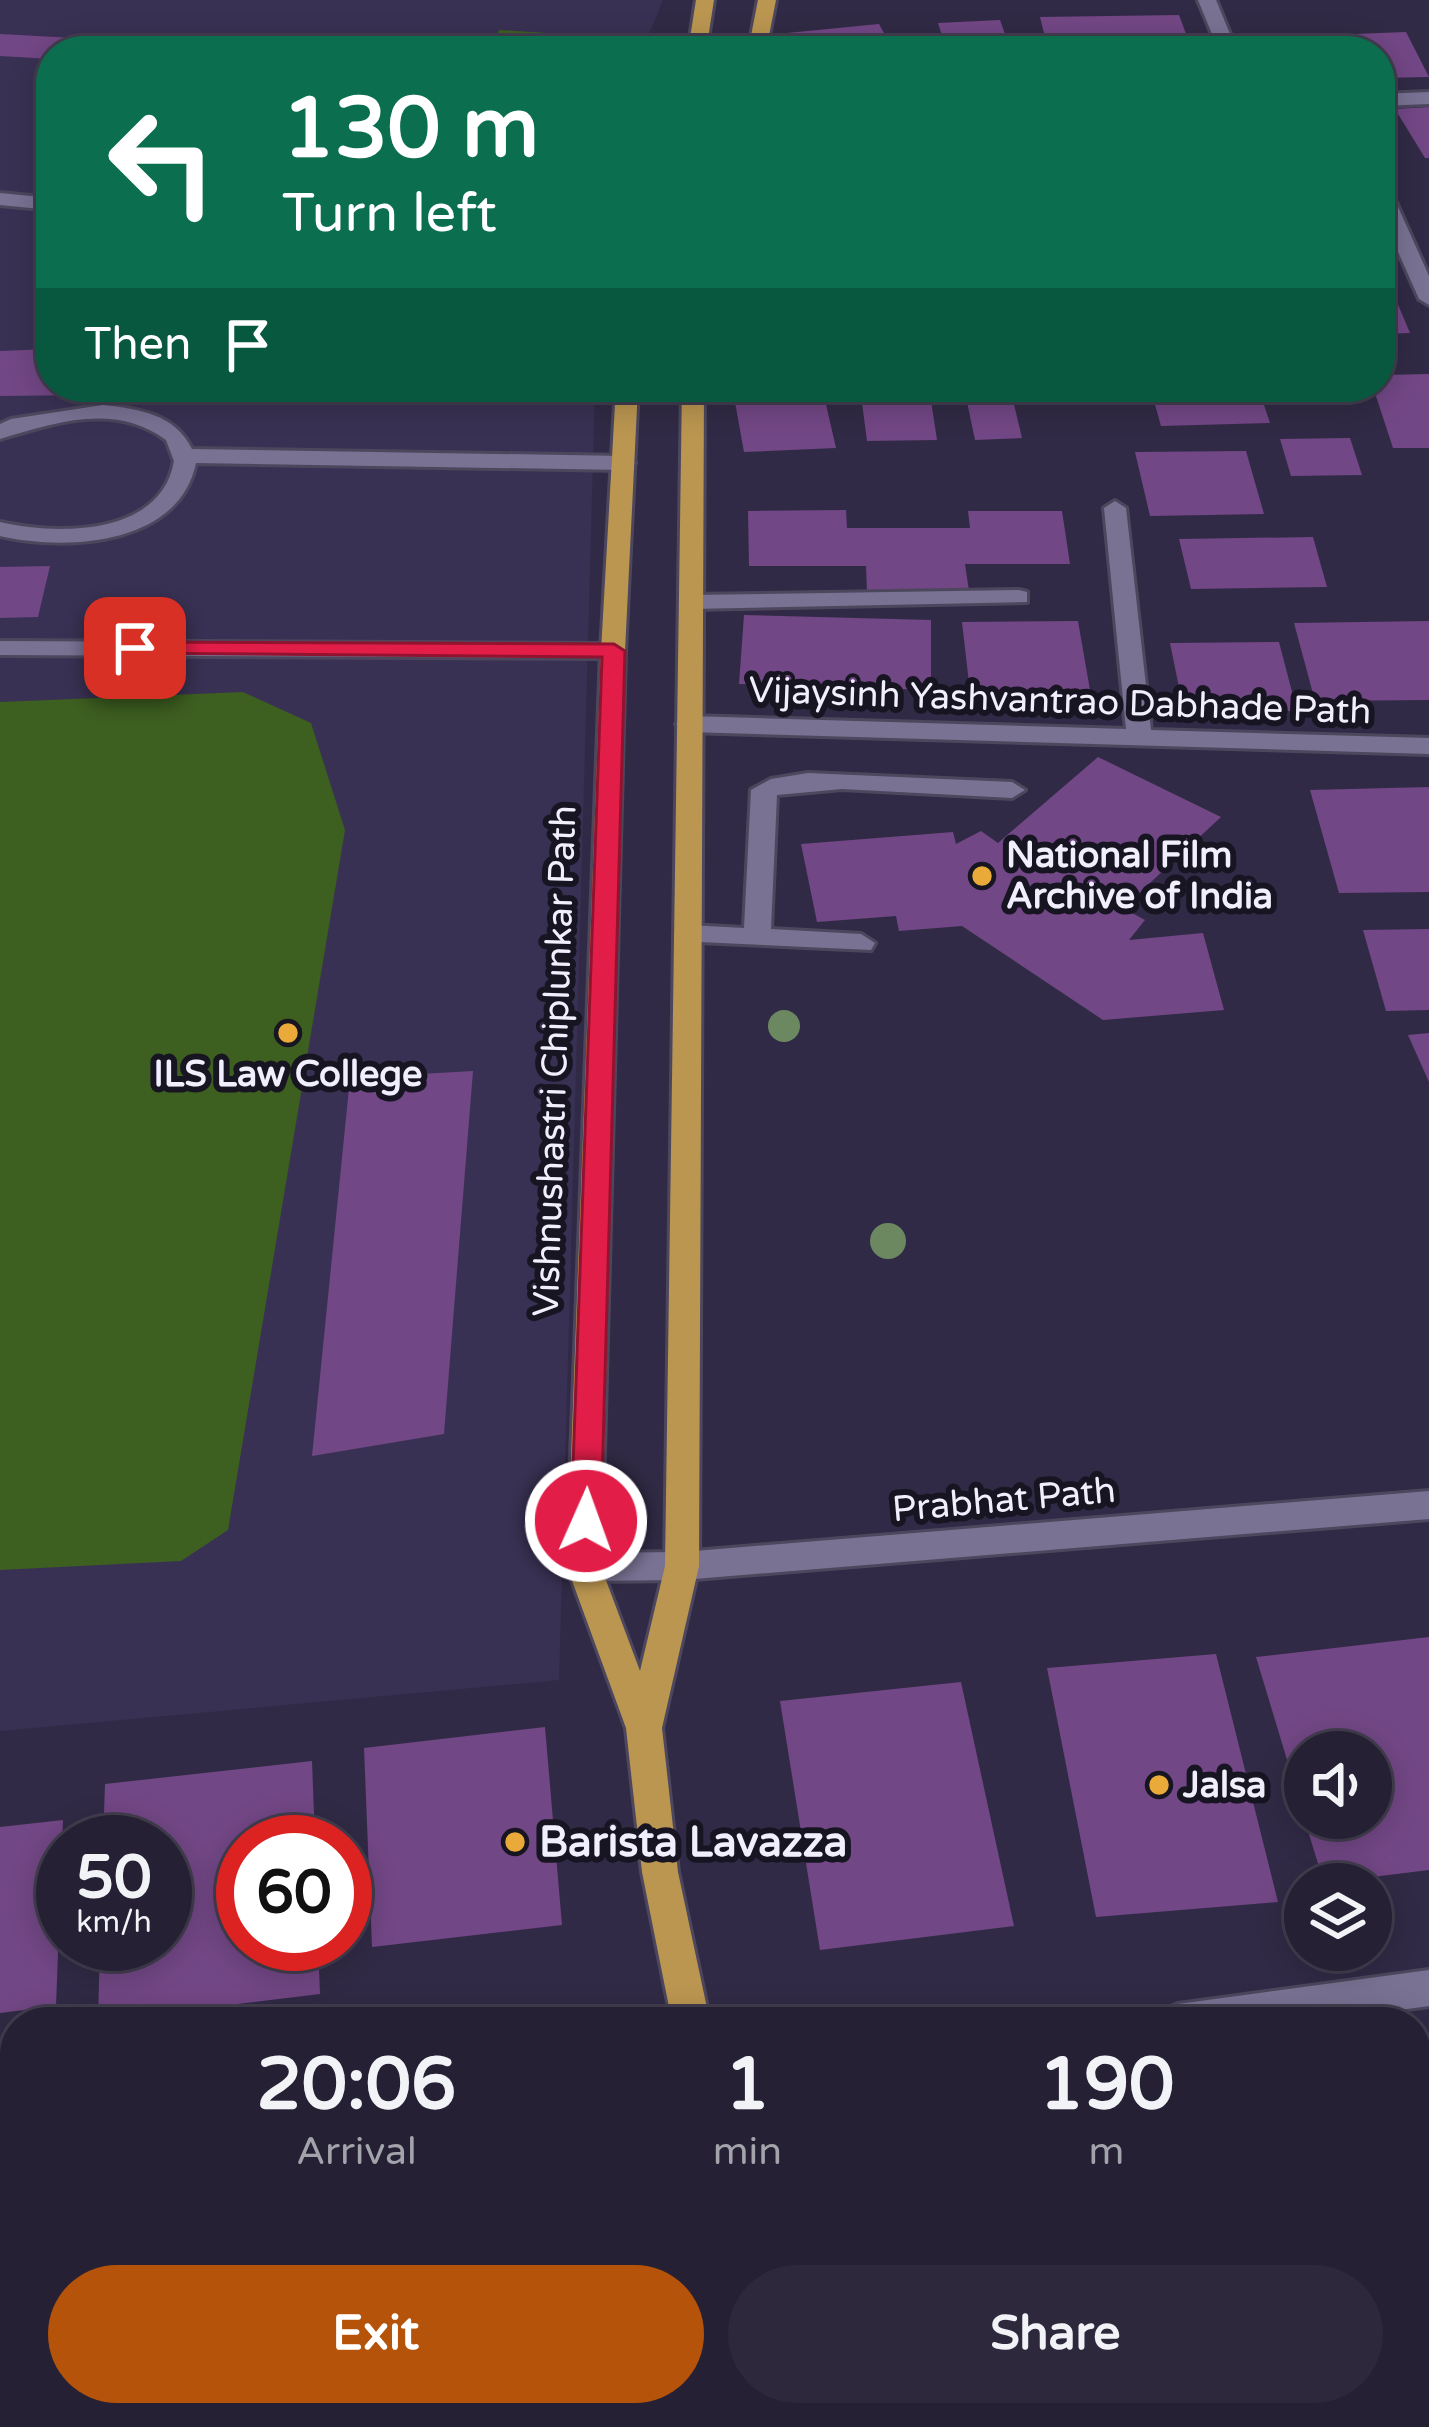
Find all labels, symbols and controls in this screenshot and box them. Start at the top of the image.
text: 130 m [282,79,539,180]
icon: left [84,84,240,240]
text: Turn left [282,181,497,246]
icon: arrive [215,312,281,378]
text: Then [84,318,191,372]
pin [84,597,186,699]
icon: arrive [102,615,168,681]
street label: Vijaysinh Yashvantrao Dabhade Path [748,669,1372,733]
street label: Vishnushastri Chiplunkar Path [525,805,585,1317]
place label: National Film Archive of India [1006,834,1273,918]
marker: National Film Archive of India [969,863,995,889]
marker: ILS Law College [275,1020,301,1046]
place label: ILS Law College [154,1053,422,1096]
position arrow [523,1458,649,1584]
street label: Prabhat Path [890,1469,1118,1531]
map controls [1284,1731,1392,1971]
button: sound [1284,1731,1392,1839]
place label: Jalsa [1182,1764,1266,1807]
marker: Jalsa [1146,1772,1172,1798]
speed limit sign: 60 [216,1815,372,1971]
place label: Barista Lavazza [539,1817,847,1868]
marker: Barista Lavazza [502,1829,528,1855]
text: 50 [76,1842,152,1914]
button: layers [1284,1863,1392,1971]
text: km/h [76,1904,152,1941]
text: 20:06 [257,2042,456,2129]
text: 1 [725,2042,770,2129]
text: 190 [1039,2042,1174,2129]
text: Arrival [296,2128,417,2175]
text: min [713,2128,782,2175]
text: m [1089,2128,1124,2175]
button: Exit [48,2265,704,2403]
button: Share [728,2265,1383,2403]

